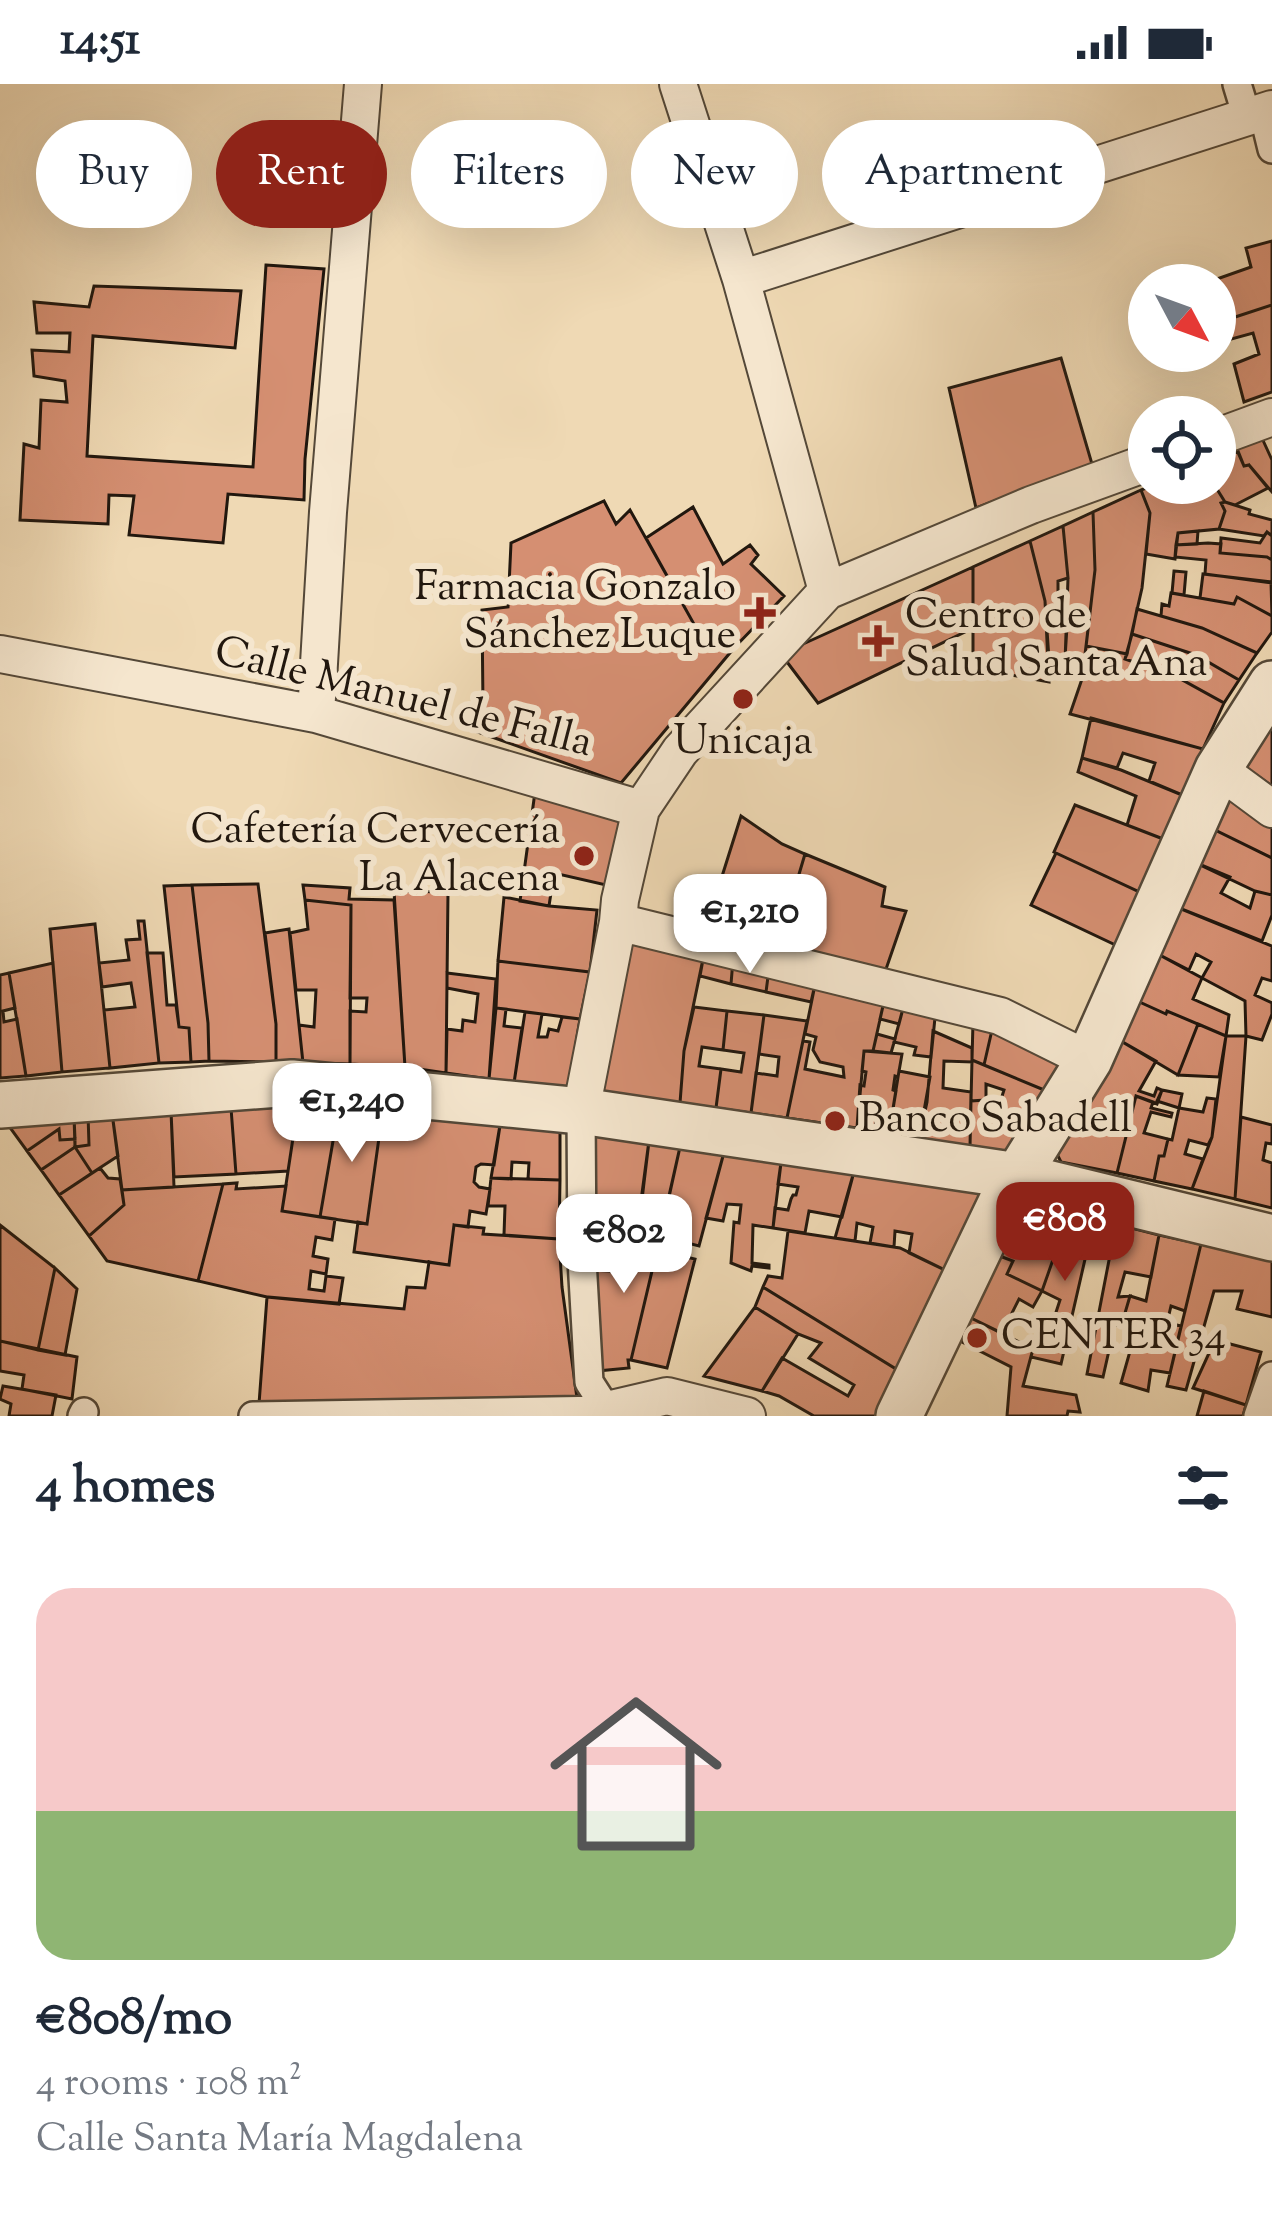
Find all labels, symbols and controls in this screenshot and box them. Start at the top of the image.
text: 14:51 [60,10,140,75]
chip: Buy [36,120,192,228]
chip: Rent [216,120,387,228]
chip: Filters [411,120,607,228]
chip: New [631,120,798,228]
chip: Apartment [822,120,1105,228]
north arrow [1128,264,1236,372]
map controls [1128,264,1236,504]
button: locate [1128,396,1236,504]
place label: Farmacia Gonzalo Sánchez Luque [414,559,736,667]
place label: Centro de Salud Santa Ana [905,587,1207,695]
marker: Farmacia Gonzalo Sánchez Luque [747,600,773,626]
street label: Calle Manuel de Falla [208,623,598,775]
marker: Centro de Salud Santa Ana [862,625,894,657]
marker: Unicaja [730,686,756,712]
place label: Unicaja [673,713,813,773]
place label: Cafetería Cervecería La Alacena [191,802,560,910]
marker: Cafetería Cervecería La Alacena [571,843,597,869]
pin: €1,210 [652,874,848,976]
text: €1,210 [701,885,799,941]
pin: €1,240 [254,1063,450,1165]
text: €1,240 [299,1074,405,1130]
place label: Banco Sabadell [859,1091,1132,1151]
marker: Banco Sabadell [822,1108,848,1134]
pin: €808 [994,1182,1136,1284]
text: €808 [1023,1193,1107,1249]
pin: €802 [553,1194,695,1296]
text: €802 [583,1205,665,1261]
place label: CENTER 34 [1001,1308,1226,1368]
marker: CENTER 34 [964,1325,990,1351]
text: 4 homes [36,1452,215,1525]
icon: filters [1170,1455,1236,1521]
icon: home [528,1666,744,1882]
text: €808/mo [36,1984,232,2057]
text: 4 rooms · 108 m² [36,2057,302,2113]
text: Calle Santa María Magdalena [36,2113,523,2169]

